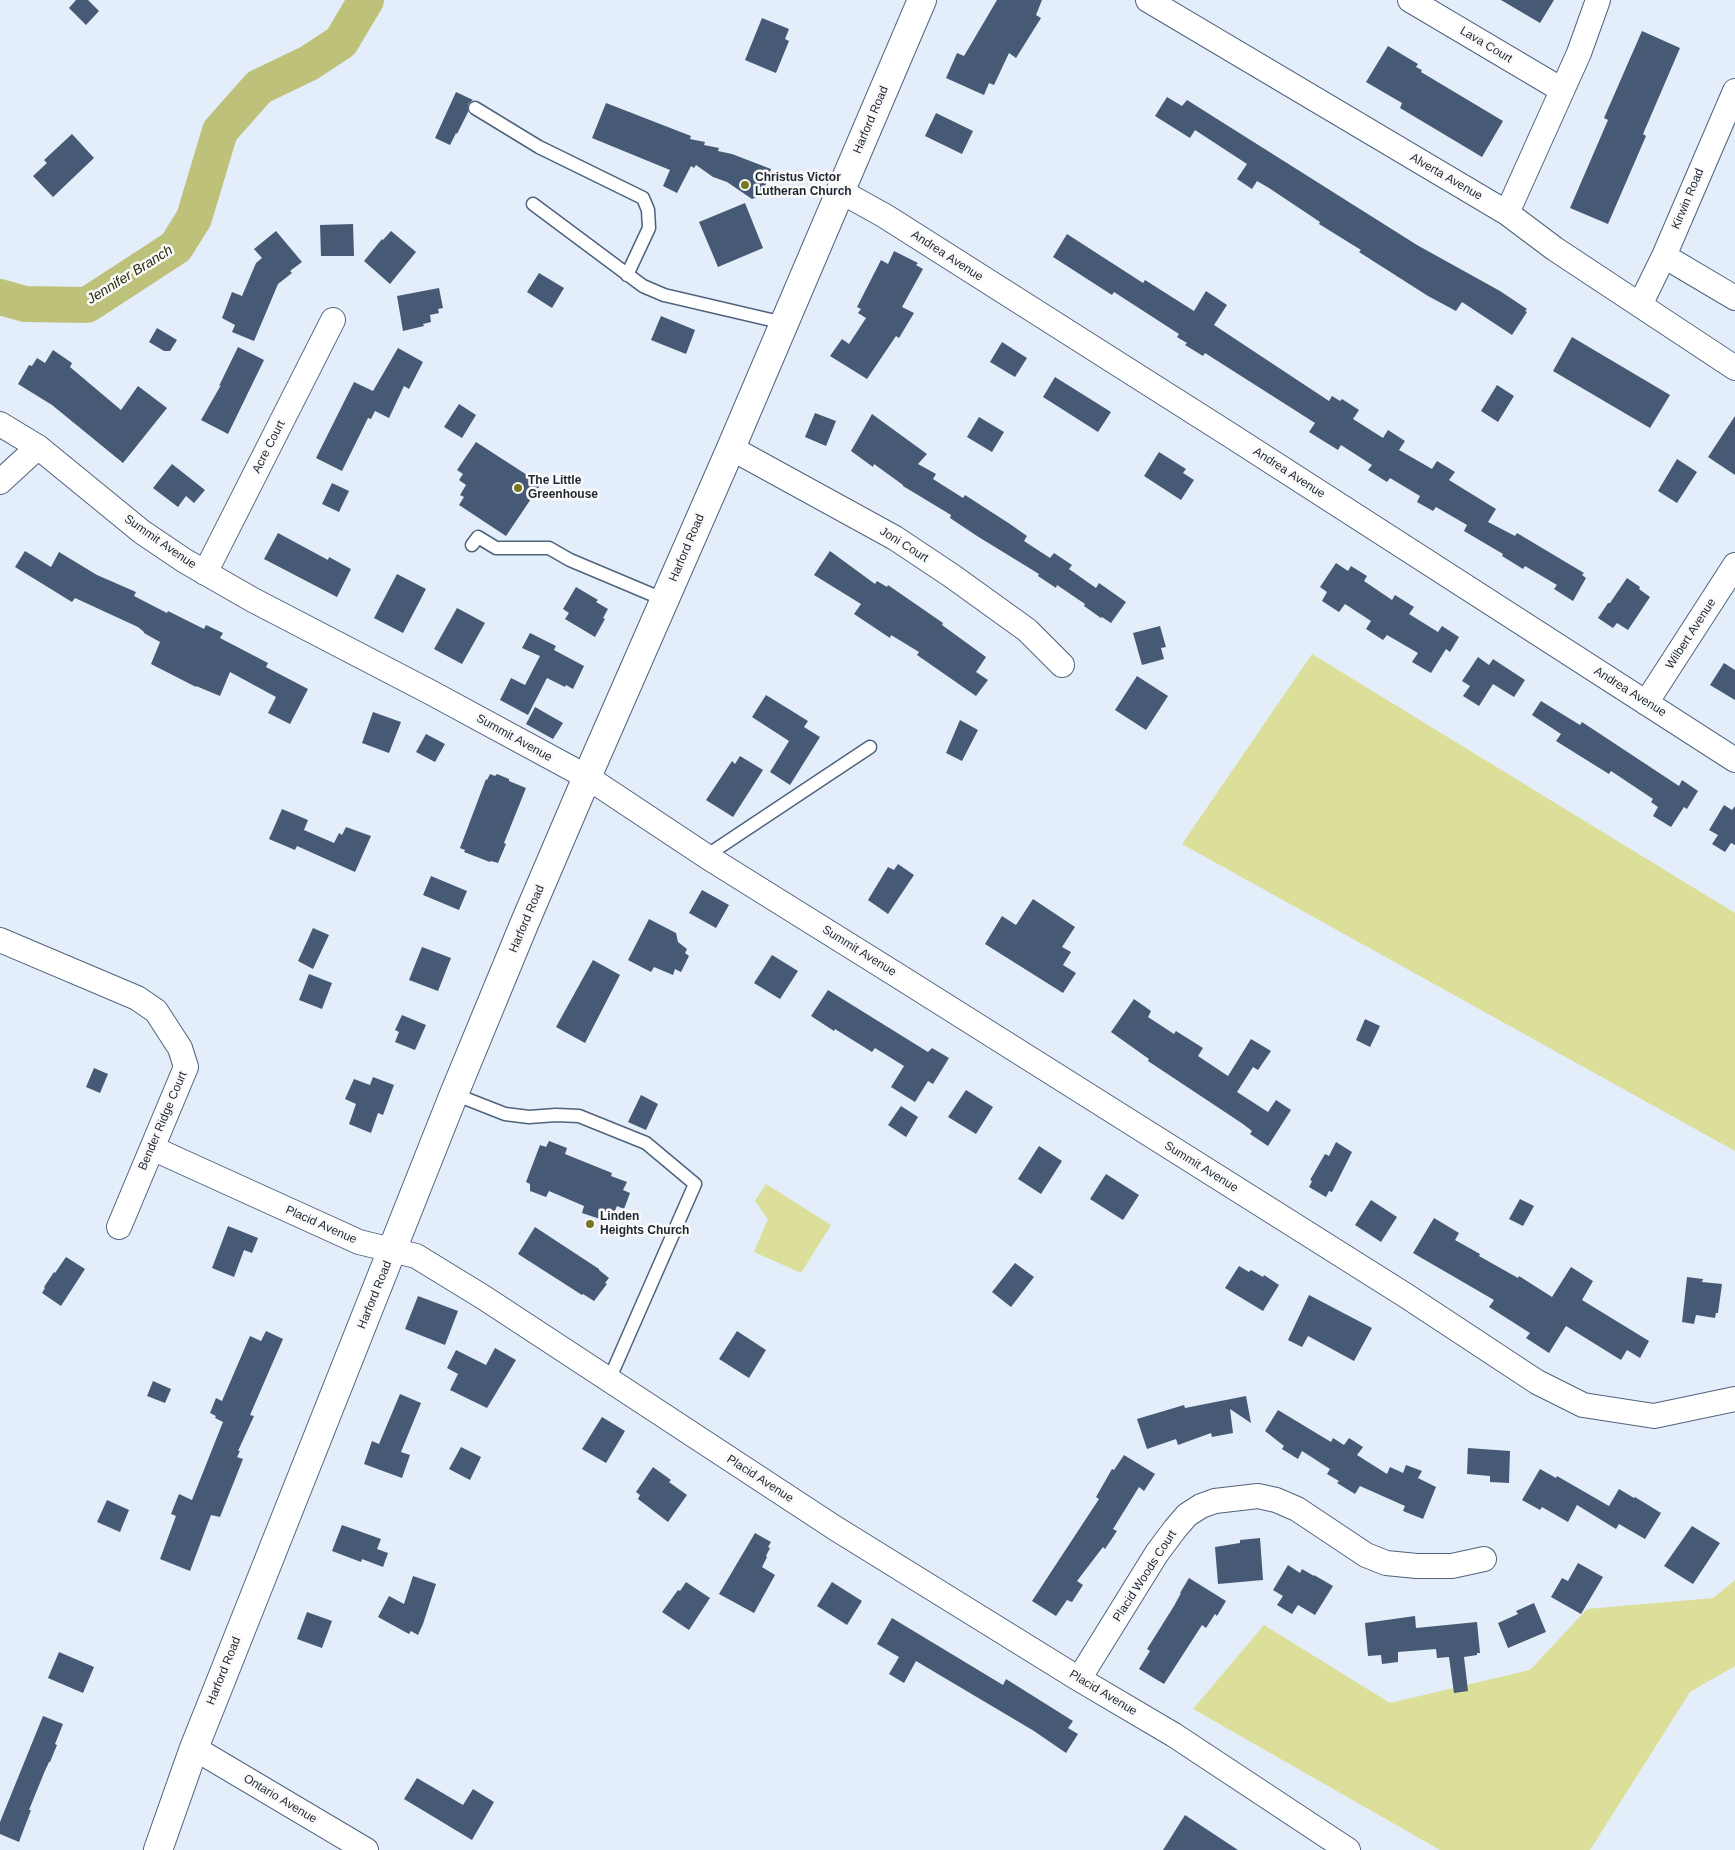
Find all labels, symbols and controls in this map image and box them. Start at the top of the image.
street label: Lava Court [1457,24,1515,66]
street label: Harford Road [850,84,892,156]
street label: Alverta Avenue [1407,150,1485,204]
street label: Kirwin Road [1669,166,1707,232]
place label: Christus Victor Lutheran Church [755,171,852,199]
marker: Christus Victor Lutheran Church [739,179,751,191]
street label: Andrea Avenue [908,227,986,285]
water label: Jennifer Branch [84,242,176,308]
street label: Acre Court [250,418,288,476]
street label: Andrea Avenue [1250,444,1328,502]
place label: The Little Greenhouse [528,474,598,502]
marker: The Little Greenhouse [512,482,524,494]
street label: Summit Avenue [121,512,199,572]
street label: Harford Road [666,512,708,584]
street label: Joni Court [877,524,931,566]
street label: Wilbert Avenue [1663,596,1719,672]
street label: Andrea Avenue [1591,664,1669,720]
street label: Summit Avenue [474,711,554,765]
street label: Harford Road [506,883,548,955]
street label: Summit Avenue [819,923,899,979]
street label: Bender Ridge Court [136,1069,190,1173]
street label: Summit Avenue [1161,1139,1241,1195]
street label: Placid Avenue [283,1203,359,1247]
place label: Linden Heights Church [600,1210,689,1238]
marker: Linden Heights Church [584,1218,596,1230]
street label: Harford Road [355,1259,395,1331]
street label: Placid Avenue [724,1452,796,1506]
street label: Placid Woods Court [1110,1528,1180,1624]
street label: Harford Road [204,1635,244,1707]
street label: Placid Avenue [1067,1667,1139,1719]
street label: Ontario Avenue [241,1771,319,1827]

